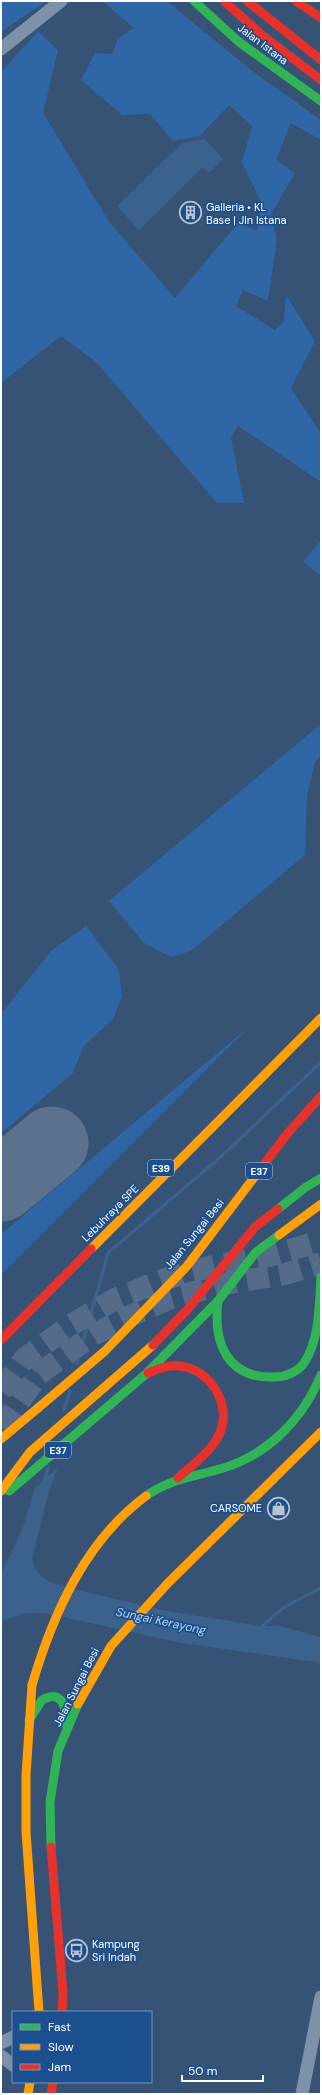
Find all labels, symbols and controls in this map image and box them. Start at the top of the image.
street label: Jalan Istana [235,20,291,68]
building icon: Galleria • KL Base | Jln Istana [178,200,204,226]
place label: Galleria • KL Base | Jln Istana [206,200,286,227]
road number: E39 [148,1160,174,1176]
road number: E37 [246,1163,272,1179]
street label: Lebuhraya SPE [79,1182,141,1244]
street label: Jalan Sungai Besi [161,1196,227,1272]
road number: E37 [45,1442,71,1458]
shop icon: CARSOME [265,1495,291,1521]
place label: CARSOME [210,1501,262,1515]
water label: Sungai Kerayong [114,1604,208,1638]
street label: Jalan Sungai Besi [50,1645,102,1729]
bus stop icon: Kampung Sri Indah [63,1937,89,1963]
place label: Kampung Sri Indah [92,1937,140,1964]
legend [12,2011,152,2083]
text: Fast [48,2019,71,2035]
text: Slow [48,2039,74,2055]
scale bar [182,2057,263,2083]
text: Jam [48,2059,71,2075]
text: 50 m [188,2063,217,2079]

